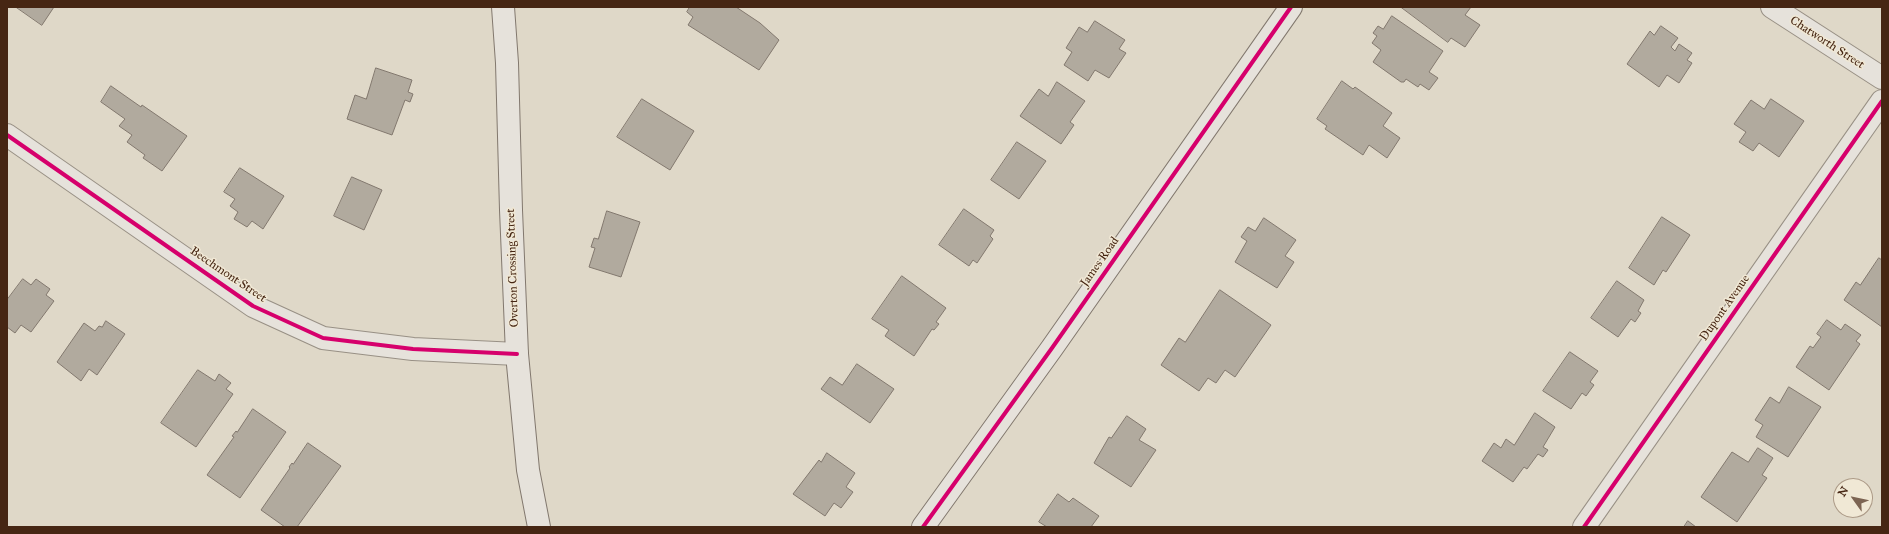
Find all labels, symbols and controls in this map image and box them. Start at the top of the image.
street label: Chatworth Street [1787,14,1867,72]
street label: Overton Crossing Street [504,208,522,328]
street label: James Road [1078,234,1122,290]
street label: Beechmont Street [187,244,269,306]
street label: Dupont Avenue [1697,272,1753,344]
north arrow [1833,478,1873,518]
text: N [1835,484,1851,499]

